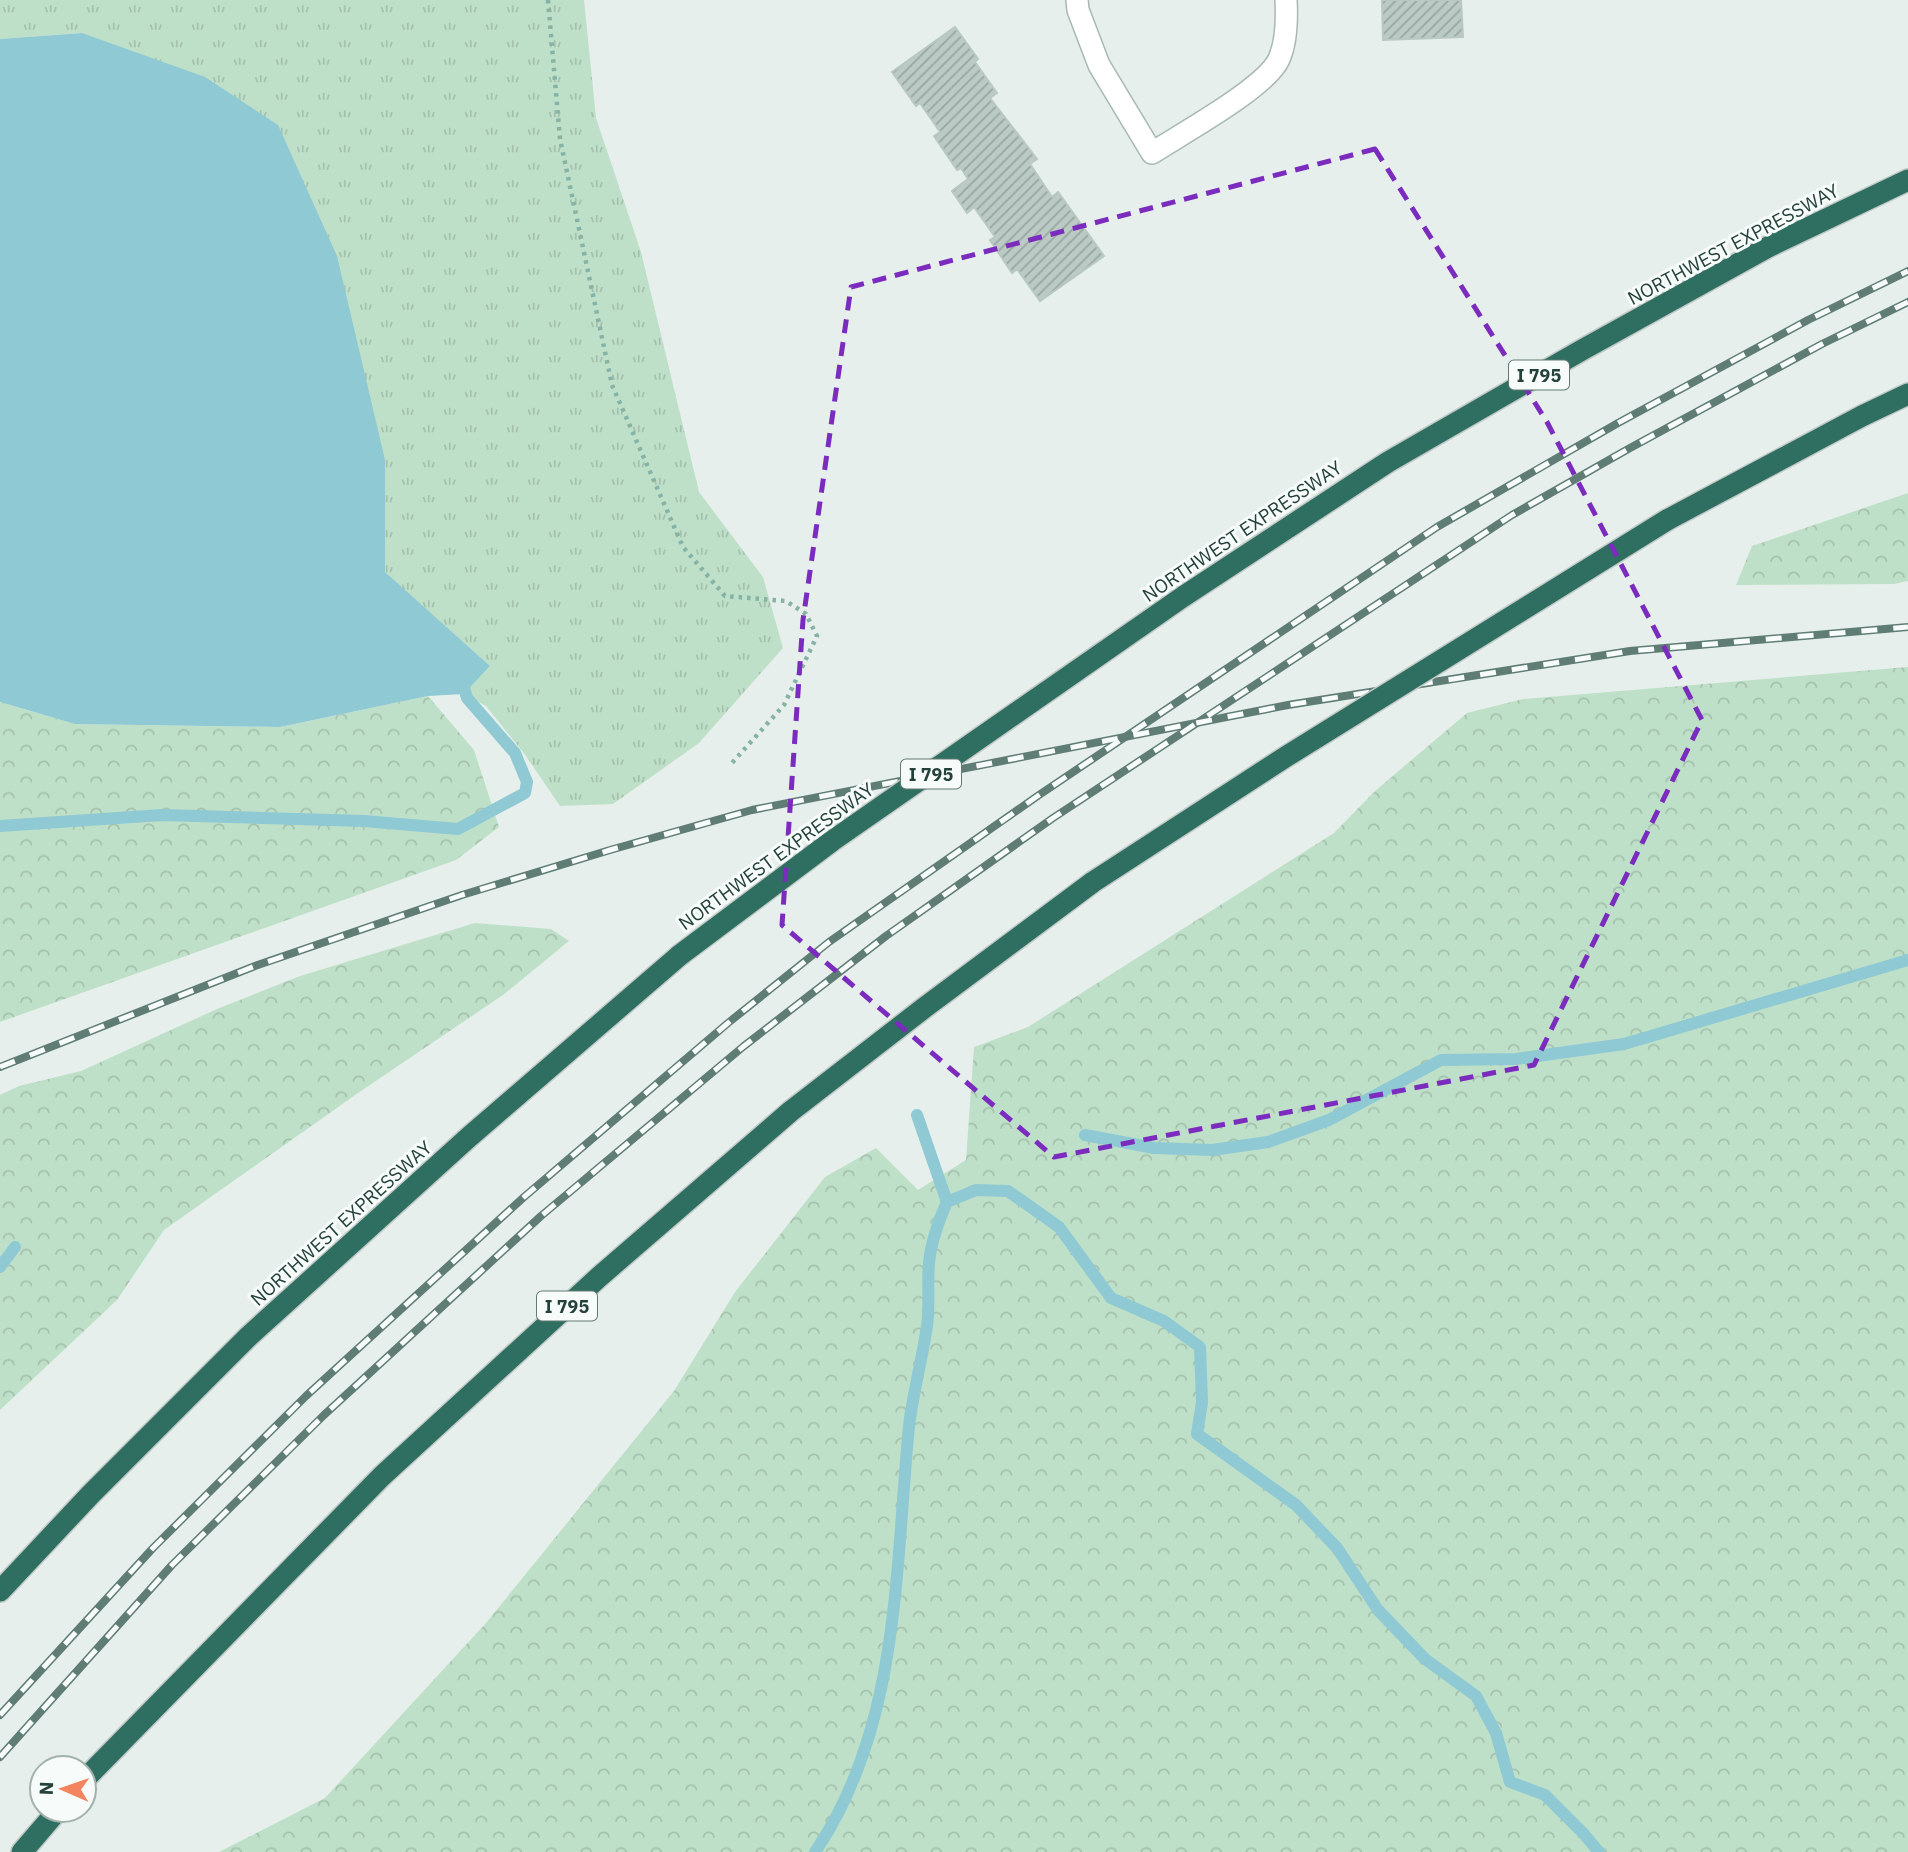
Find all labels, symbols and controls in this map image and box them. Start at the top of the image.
street label: NORTHWEST EXPRESSWAY [1623,178,1843,310]
road number: I 795 [1509,360,1569,390]
street label: NORTHWEST EXPRESSWAY [1138,455,1347,607]
road number: I 795 [901,760,961,788]
street label: NORTHWEST EXPRESSWAY [674,777,879,935]
street label: NORTHWEST EXPRESSWAY [245,1135,437,1311]
road number: I 795 [537,1292,597,1321]
north arrow [28,1754,98,1824]
text: N [34,1781,58,1796]

